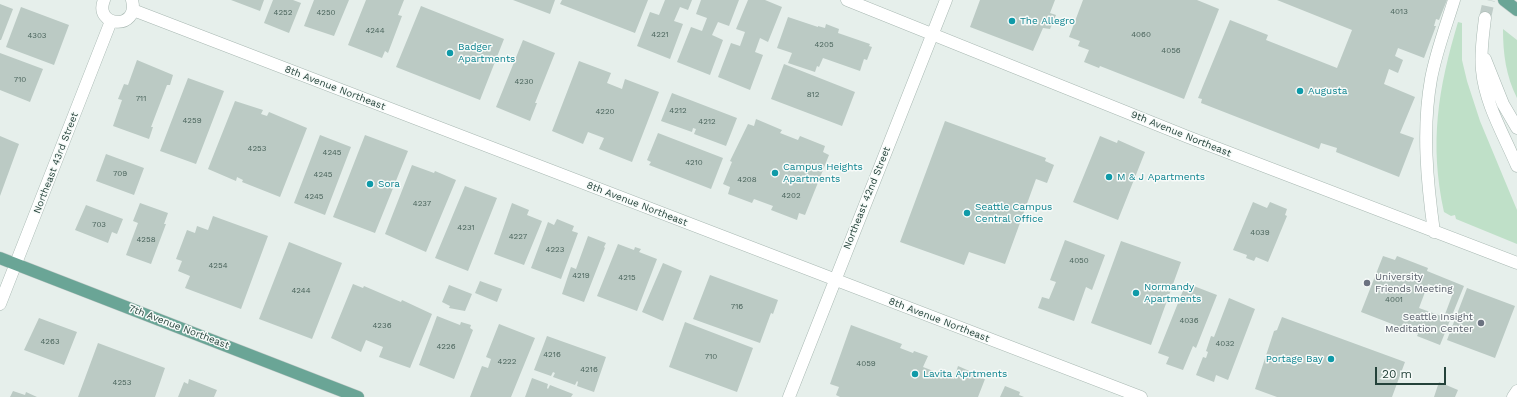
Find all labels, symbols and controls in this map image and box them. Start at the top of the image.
house number: 4013 [1390,7,1408,17]
house number: 4252 [274,8,292,18]
house number: 4250 [316,8,336,18]
place label: The Allegro [1020,15,1075,27]
marker: The Allegro [1007,16,1017,26]
house number: 4244 [365,26,385,36]
house number: 4221 [651,30,669,40]
house number: 4060 [1131,30,1151,40]
house number: 4303 [27,31,47,41]
house number: 4205 [814,40,834,50]
place label: Badger Apartments [458,41,515,64]
house number: 4056 [1161,46,1181,56]
marker: Badger Apartments [445,48,455,58]
street label: 8th Avenue Northeast [283,63,387,113]
house number: 710 [14,75,26,85]
house number: 4230 [514,77,534,87]
place label: Augusta [1308,85,1347,97]
marker: Augusta [1295,86,1305,96]
house number: 812 [807,90,819,100]
house number: 711 [136,94,146,104]
house number: 4212 [669,106,687,116]
house number: 4220 [595,107,615,117]
street label: 9th Avenue Northeast [1129,108,1233,160]
street label: Northeast 43rd Street [31,111,81,215]
house number: 4259 [182,116,202,126]
house number: 4212 [698,117,716,127]
house number: 4253 [248,144,266,154]
street label: Northeast 42nd Street [841,145,893,251]
house number: 4245 [323,148,341,158]
house number: 4210 [685,158,703,168]
place label: Campus Heights Apartments [783,161,863,184]
marker: Campus Heights Apartments [770,168,780,178]
house number: 709 [113,169,127,179]
house number: 4245 [314,170,332,180]
place label: M & J Apartments [1117,171,1205,183]
marker: M & J Apartments [1104,172,1114,182]
house number: 4208 [737,175,757,185]
place label: Sora [378,178,400,190]
marker: Sora [365,179,375,189]
street label: 8th Avenue Northeast [585,179,689,229]
house number: 4202 [781,191,801,201]
house number: 4245 [305,192,323,202]
house number: 4237 [413,199,431,209]
place label: Seattle Campus Central Office [975,201,1052,224]
marker: Seattle Campus Central Office [962,208,972,218]
house number: 703 [92,220,106,230]
house number: 4231 [457,223,475,233]
house number: 4039 [1250,228,1270,238]
house number: 4227 [509,232,527,242]
house number: 4258 [136,235,156,245]
house number: 4223 [546,245,564,255]
house number: 4050 [1069,256,1089,266]
house number: 4254 [208,261,228,271]
house number: 4219 [572,271,590,281]
place label: University Friends Meeting [1375,271,1453,294]
house number: 4215 [618,273,636,283]
marker: University Friends Meeting [1362,278,1372,288]
place label: Normandy Apartments [1144,281,1201,304]
house number: 4244 [291,286,311,296]
marker: Normandy Apartments [1131,288,1141,298]
street label: 8th Avenue Northeast [887,295,991,345]
house number: 4001 [1385,295,1403,305]
street label: 7th Avenue Northeast [127,302,231,352]
house number: 716 [731,302,743,312]
place label: Seattle Insight Meditation Center [1385,311,1473,334]
house number: 4036 [1179,316,1199,326]
marker: Seattle Insight Meditation Center [1476,318,1486,328]
house number: 4236 [372,321,392,331]
house number: 4263 [40,337,60,347]
house number: 4032 [1215,339,1235,349]
house number: 4226 [436,342,456,352]
house number: 4216 [543,350,561,360]
house number: 710 [705,352,717,362]
place label: Portage Bay [1266,353,1323,365]
marker: Portage Bay [1326,354,1336,364]
house number: 4222 [498,357,516,367]
house number: 4059 [856,359,876,369]
scale bar [1377,359,1448,385]
house number: 4216 [580,365,598,375]
text: 20 m [1382,367,1412,381]
place label: Lavita Aprtments [923,368,1007,380]
marker: Lavita Aprtments [910,369,920,379]
house number: 4253 [113,378,131,388]

